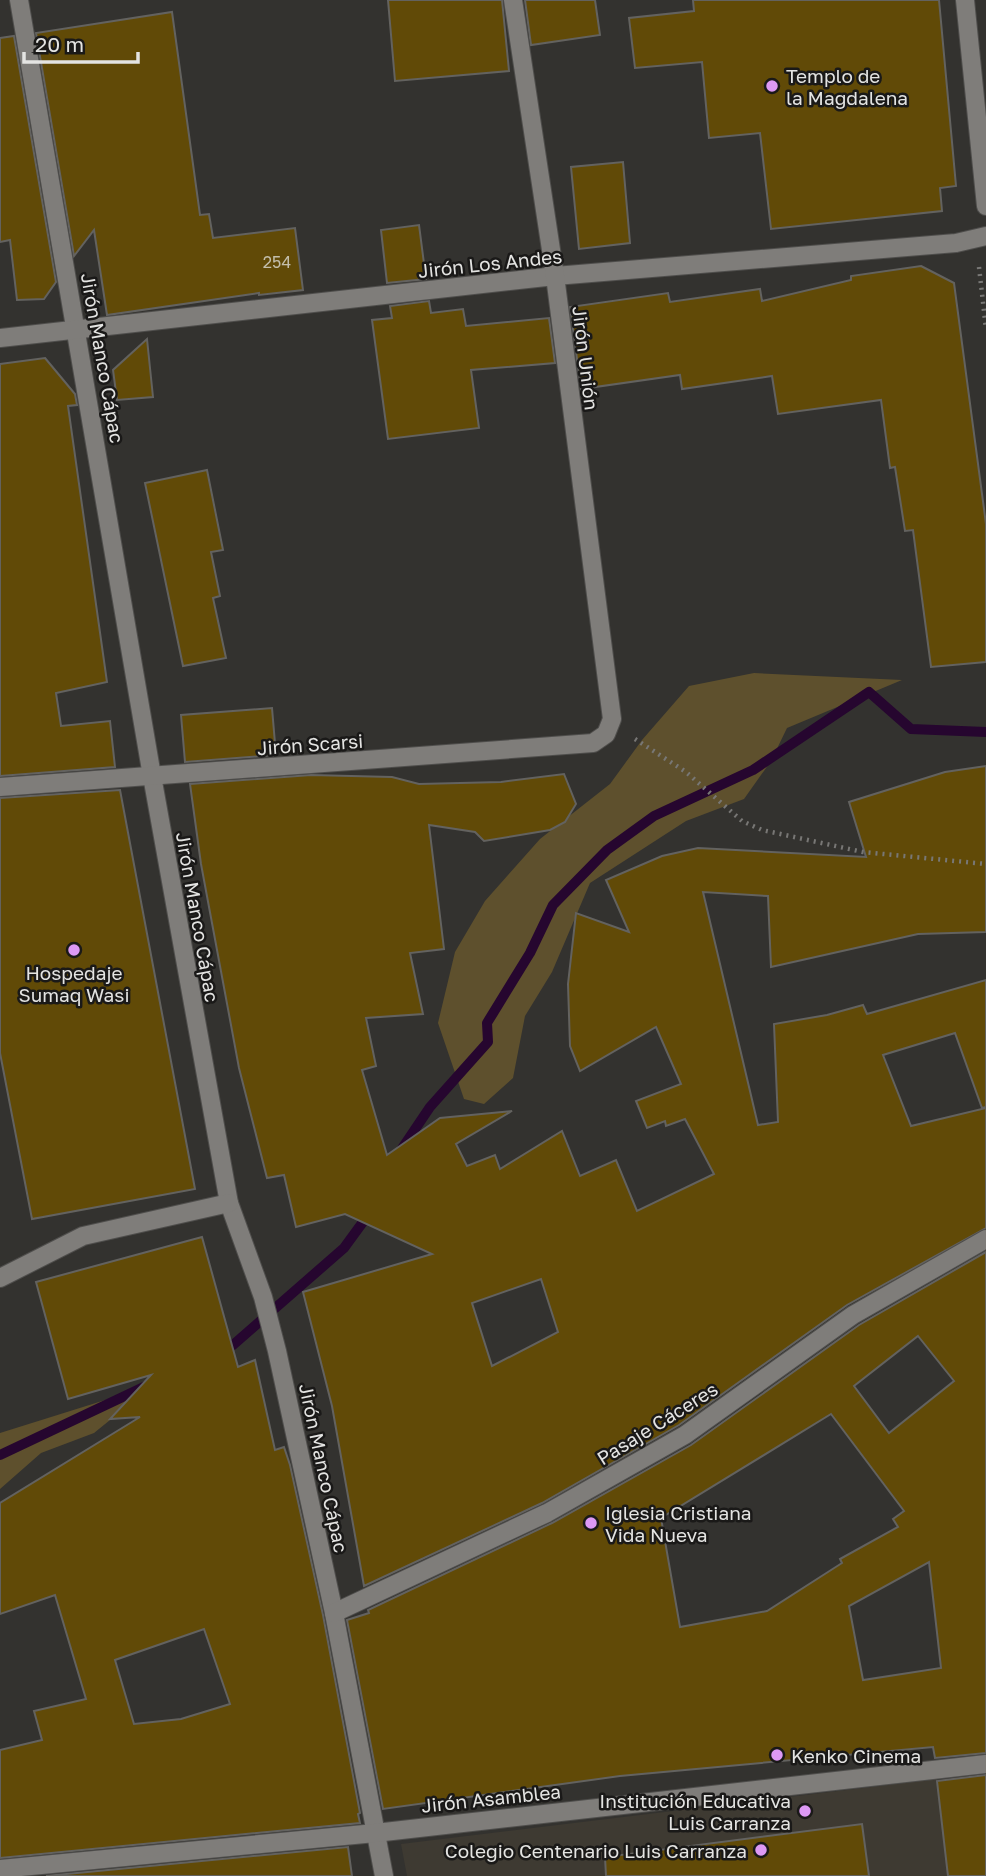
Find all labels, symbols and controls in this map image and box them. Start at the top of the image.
scale bar [24,21,138,65]
text: 20 m [35,31,84,57]
place label: Templo de la Magdalena [786,64,908,109]
marker: Templo de la Magdalena [764,78,780,94]
street label: Jirón Los Andes [417,244,563,282]
house number: 254 [263,252,291,272]
street label: Jirón Manco Cápac [77,271,129,445]
street label: Jirón Unión [568,305,604,411]
street label: Jirón Scarsi [256,729,364,759]
street label: Jirón Manco Cápac [172,830,224,1004]
marker: Hospedaje Sumaq Wasi [66,942,82,958]
place label: Hospedaje Sumaq Wasi [18,961,130,1006]
street label: Pasaje Cáceres [592,1377,722,1469]
street label: Jirón Manco Cápac [295,1381,353,1555]
place label: Iglesia Cristiana Vida Nueva [605,1501,752,1546]
marker: Iglesia Cristiana Vida Nueva [583,1515,599,1531]
place label: Kenko Cinema [791,1744,921,1767]
marker: Kenko Cinema [769,1747,785,1763]
street label: Jirón Asamblea [420,1779,562,1817]
place label: Institución Educativa Luis Carranza [599,1789,791,1834]
marker: Institución Educativa Luis Carranza [797,1803,813,1819]
place label: Colegio Centenario Luis Carranza [445,1839,747,1862]
marker: Colegio Centenario Luis Carranza [753,1842,769,1858]

